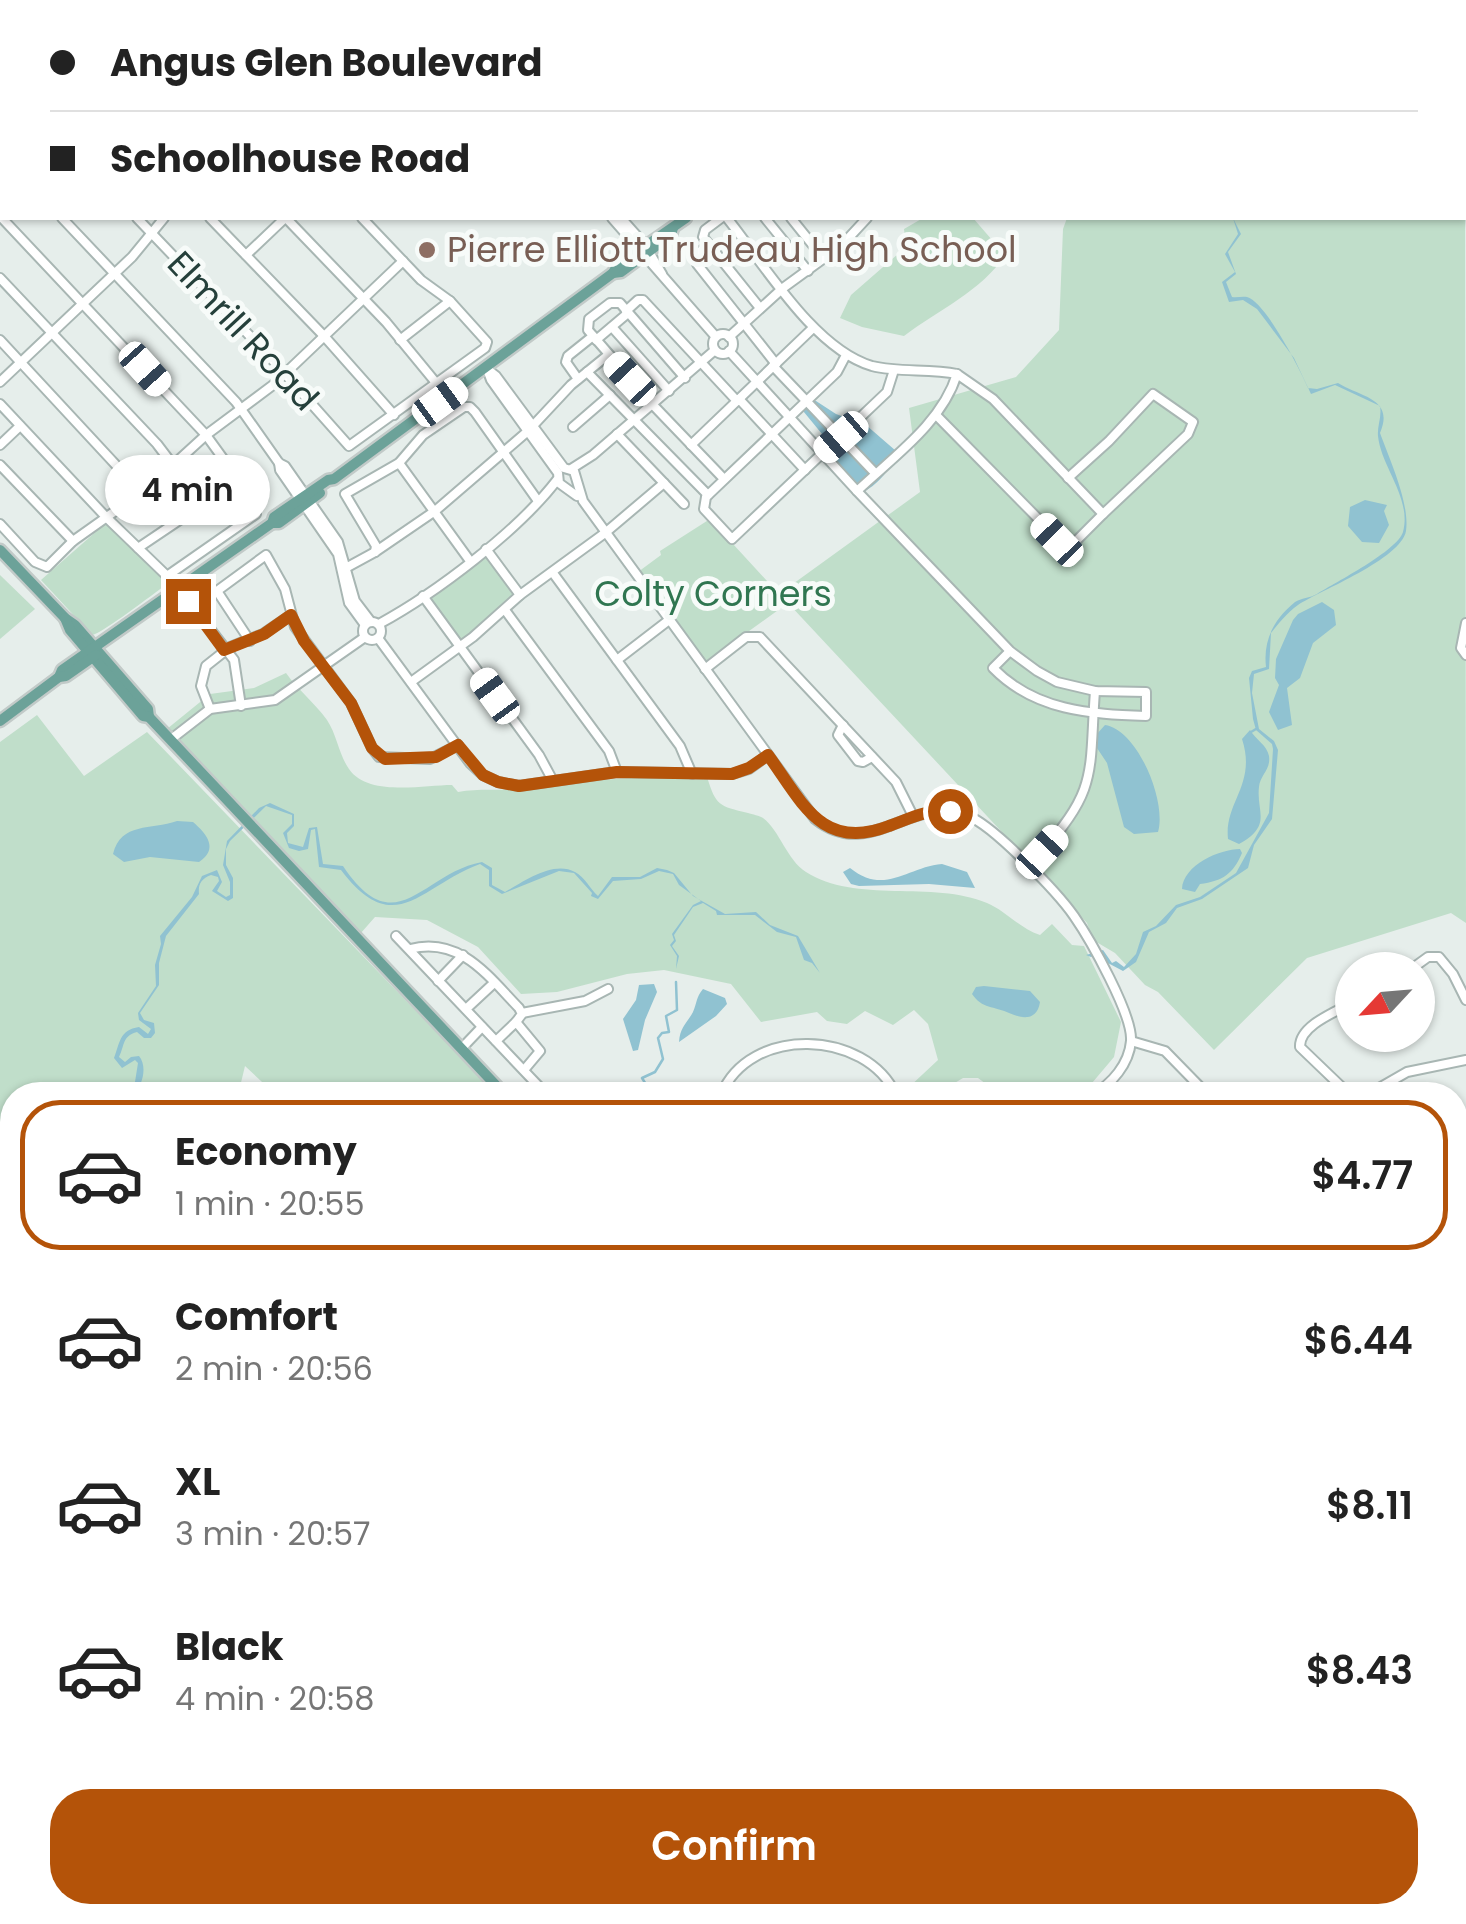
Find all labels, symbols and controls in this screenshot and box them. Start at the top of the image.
text: Angus Glen Boulevard [110,36,543,89]
text: Schoolhouse Road [110,132,470,185]
place label: Pierre Elliott Trudeau High School [447,225,1017,274]
marker: Pierre Elliott Trudeau High School [416,239,438,261]
street label: Elmrill Road [157,240,330,421]
car [114,337,176,401]
car [599,347,661,411]
car [407,372,473,432]
car [809,406,873,468]
callout: 4 min [106,456,270,526]
text: 4 min [141,467,234,512]
car [1025,508,1089,572]
park label: Colty Corners [594,569,832,618]
route end [166,579,211,624]
car [465,663,525,729]
route start [928,789,973,834]
car [1011,820,1073,884]
north arrow [1335,952,1435,1052]
map controls [1335,952,1435,1052]
text: Economy [175,1125,357,1178]
icon: car [55,1130,145,1220]
text: $4.77 [1312,1149,1413,1202]
text: 1 min · 20:55 [175,1181,364,1226]
text: Comfort [175,1290,338,1343]
icon: car [55,1295,145,1385]
text: $6.44 [1304,1314,1413,1367]
text: 2 min · 20:56 [175,1346,373,1391]
text: XL [175,1455,220,1508]
icon: car [55,1460,145,1550]
text: $8.11 [1326,1479,1413,1532]
text: 3 min · 20:57 [175,1511,370,1556]
text: Black [175,1620,284,1673]
icon: car [55,1625,145,1715]
text: $8.43 [1306,1644,1413,1697]
text: 4 min · 20:58 [175,1676,374,1721]
button: Confirm [50,1789,1418,1904]

